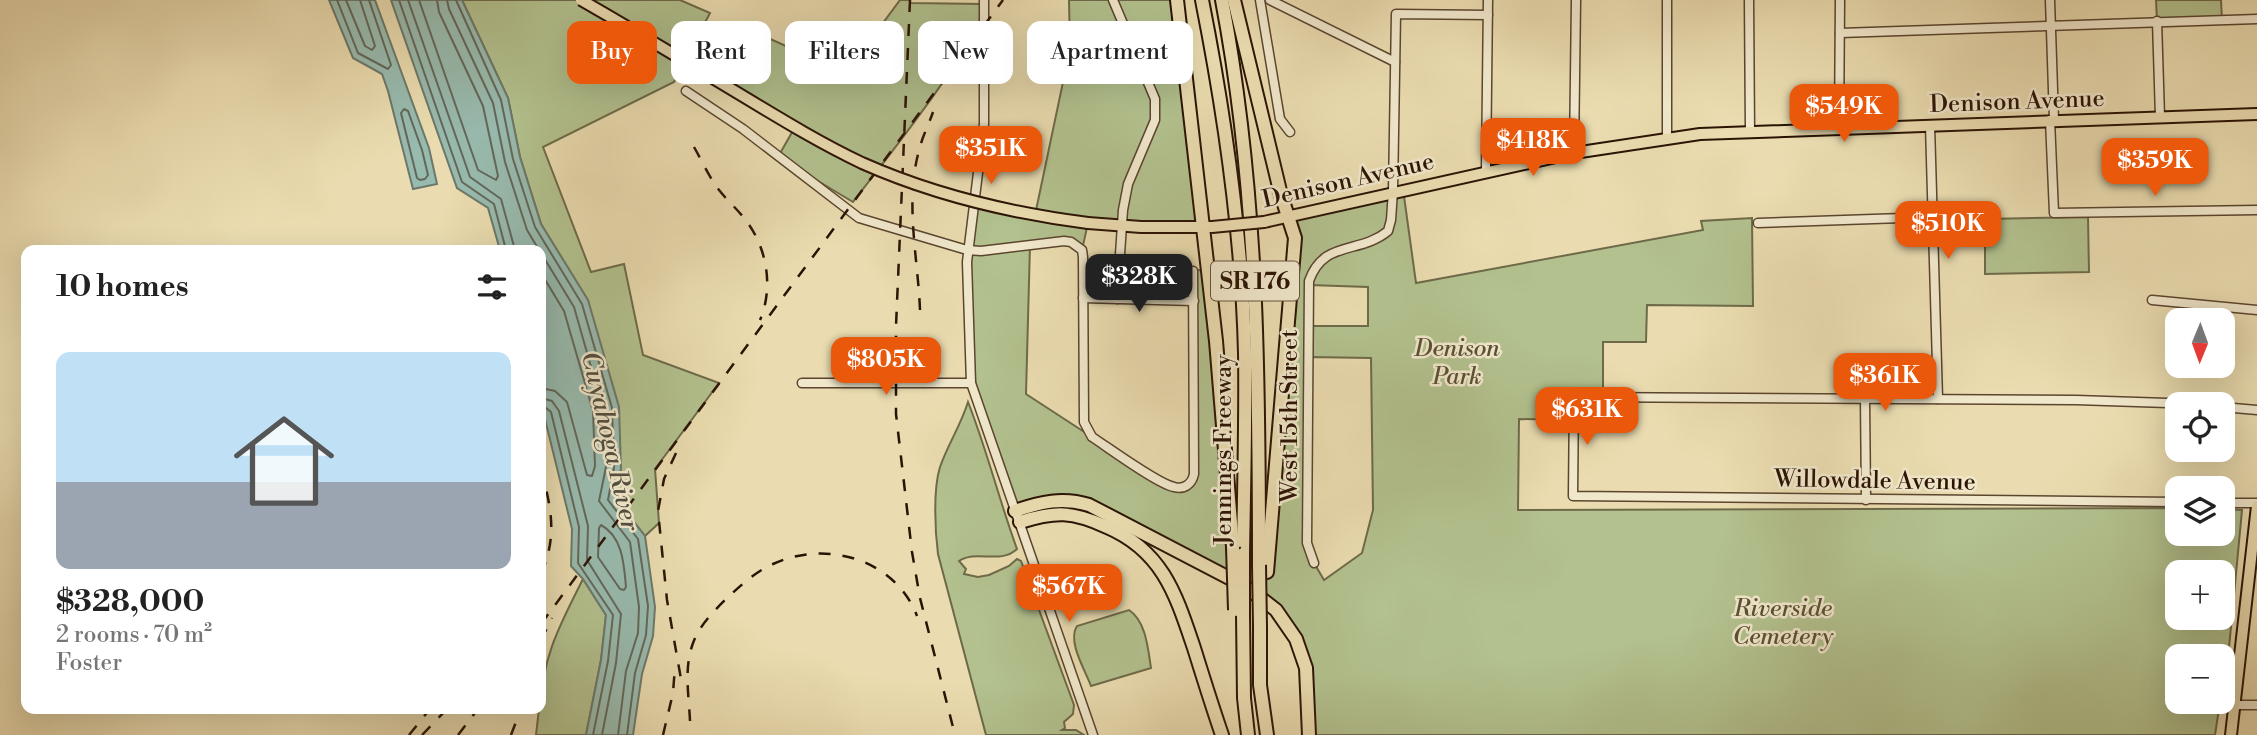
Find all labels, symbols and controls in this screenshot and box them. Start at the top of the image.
chip: Buy [567,21,657,84]
chip: Rent [671,21,771,84]
chip: Filters [785,21,904,84]
chip: New [918,21,1013,84]
chip: Apartment [1027,21,1193,84]
street label: Denison Avenue [1929,84,2105,120]
pin: $549K [1795,85,1893,144]
text: $549K [1806,93,1882,121]
pin: $418K [1484,118,1582,178]
pin: $351K [942,127,1040,186]
text: $418K [1497,127,1569,155]
text: $351K [955,135,1027,163]
pin: $359K [2106,138,2204,198]
street label: Denison Avenue [1259,147,1437,215]
text: $359K [2118,147,2192,175]
pin: $510K [1899,202,1997,261]
text: $510K [1911,210,1985,238]
pin: $328K [1090,254,1188,314]
road number: SR 176 [1211,262,1299,300]
text: $328K [1101,263,1177,291]
text: 10 homes [56,268,189,306]
icon: filters [473,268,511,306]
north arrow [2165,308,2235,378]
map controls [2165,308,2235,714]
street label: West 15th Street [1275,329,1305,504]
park label: Denison Park [1413,334,1500,392]
pin: $805K [837,338,935,397]
text: $805K [847,346,925,374]
water label: Cuyahoga River [574,348,646,535]
street label: Jennings Freeway [1209,354,1239,547]
pin: $361K [1836,354,1934,413]
text: $361K [1849,362,1921,390]
pin: $631K [1538,388,1636,447]
button: locate [2165,392,2235,462]
text: $631K [1551,396,1623,424]
icon: home [221,398,347,524]
street label: Willowdale Avenue [1773,464,1976,498]
button: layers [2165,476,2235,546]
button: + [2165,560,2235,630]
pin: $567K [1020,564,1118,624]
text: $567K [1032,573,1106,601]
text: $328,000 [56,583,204,621]
park label: Riverside Cemetery [1733,594,1834,652]
text: 2 rooms · 70 m² [56,621,212,649]
button: − [2165,644,2235,714]
text: Foster [56,649,122,677]

